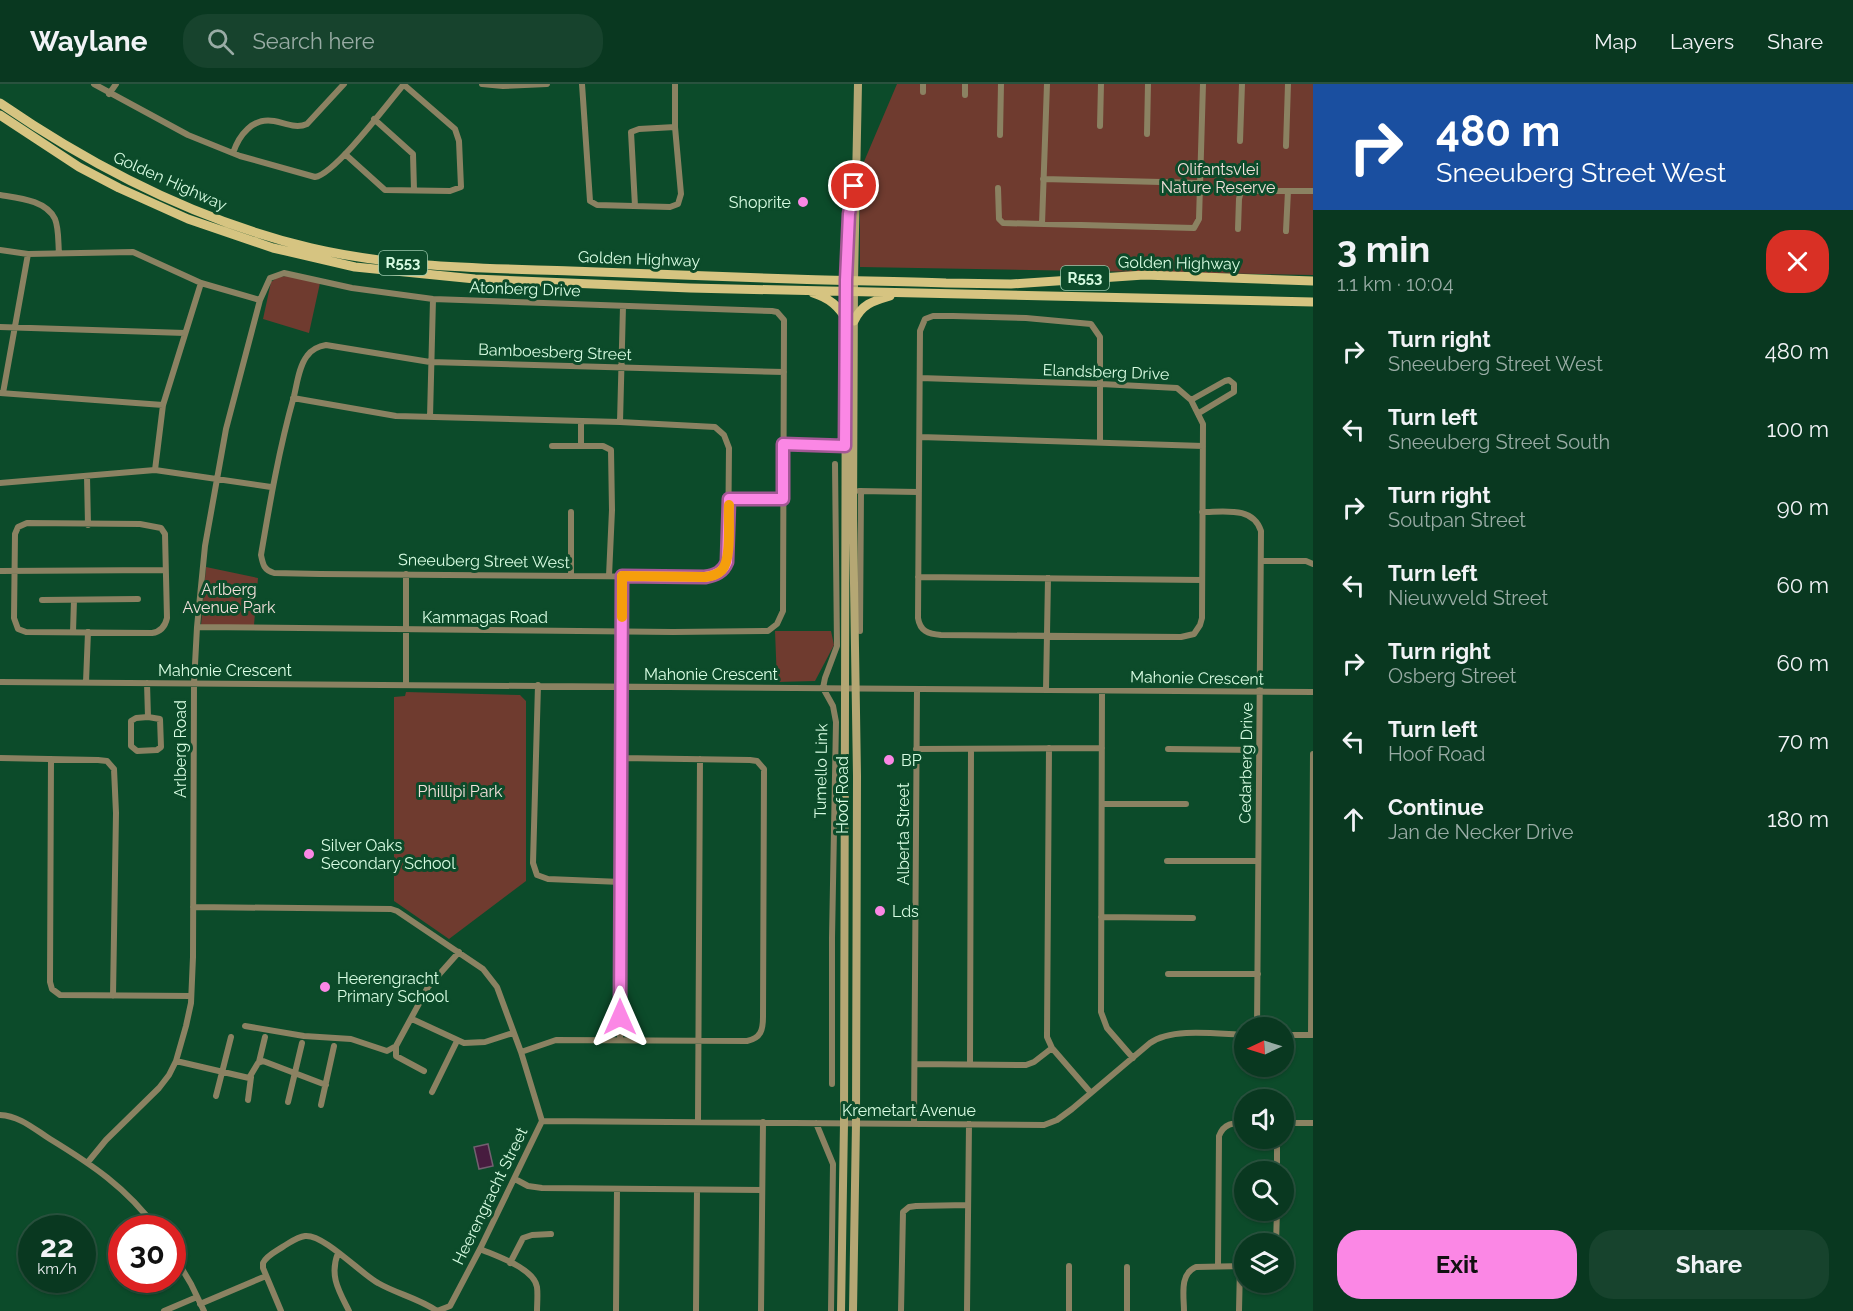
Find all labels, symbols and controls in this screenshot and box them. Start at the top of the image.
search box [183,14,603,68]
text: Waylane [30,25,147,58]
icon: search [204,25,237,58]
text: Search here [252,28,375,54]
text: Map [1594,29,1637,54]
text: Layers [1670,29,1734,54]
text: Share [1767,29,1823,54]
text: 480 m [1436,107,1560,156]
icon: right [1337,108,1415,186]
street label: Golden Highway [110,147,230,215]
text: Sneeuberg Street West [1436,157,1726,188]
pin [828,160,879,211]
park label: Olifantsvlei Nature Reserve [1161,160,1275,197]
icon: arrive [837,169,870,202]
place label: Shoprite [729,193,791,212]
marker: Shoprite [796,195,810,209]
text: 3 min [1337,228,1430,270]
button: close [1766,230,1829,293]
street label: Golden Highway [578,247,701,271]
road number: R553 [379,251,427,275]
street label: Golden Highway [1118,252,1241,274]
road number: R553 [1061,266,1109,290]
text: 1.1 km · 10:04 [1337,272,1454,296]
street label: Atonberg Drive [469,278,581,300]
text: Turn right [1388,326,1491,352]
icon: right [1337,335,1370,368]
text: 480 m [1765,338,1829,364]
street label: Bamboesberg Street [478,340,633,364]
text: Sneeuberg Street West [1388,352,1603,376]
street label: Elandsberg Drive [1042,360,1170,384]
text: Turn left [1388,404,1478,430]
icon: left [1337,413,1370,446]
text: 100 m [1767,416,1829,442]
text: Sneeuberg Street South [1388,430,1610,454]
text: Turn right [1388,482,1491,508]
icon: right [1337,491,1370,524]
text: 90 m [1777,494,1829,520]
text: Soutpan Street [1388,508,1526,532]
street label: Sneeuberg Street West [398,550,571,572]
text: Turn left [1388,560,1478,586]
icon: left [1337,569,1370,602]
text: 60 m [1776,572,1829,598]
park label: Arlberg Avenue Park [183,580,276,617]
text: Nieuwveld Street [1388,586,1548,610]
street label: Kammagas Road [422,608,548,627]
text: Turn right [1388,638,1491,664]
icon: right [1337,647,1370,680]
text: 60 m [1776,650,1829,676]
street label: Mahonie Crescent [158,661,293,680]
text: Osberg Street [1388,664,1516,688]
street label: Mahonie Crescent [644,665,779,684]
street label: Mahonie Crescent [1130,667,1265,689]
street label: Arlberg Road [171,700,190,798]
street label: Cedarberg Drive [1235,702,1257,824]
text: Turn left [1388,716,1478,742]
street label: Tumello Link [811,723,831,819]
icon: left [1337,725,1370,758]
text: 70 m [1778,728,1829,754]
text: Hoof Road [1388,742,1485,766]
place label: BP [901,751,922,770]
marker: BP [882,753,896,767]
street label: Hoof Road [833,756,852,834]
park label: Phillipi Park [417,782,503,801]
street label: Alberta Street [894,782,913,885]
text: Continue [1388,794,1484,820]
icon: ahead [1337,803,1370,836]
text: 180 m [1767,806,1829,832]
text: Jan de Necker Drive [1388,820,1574,844]
place label: Silver Oaks Secondary School [321,836,456,873]
marker: Silver Oaks Secondary School [302,847,316,861]
place label: Lds [892,902,919,921]
marker: Lds [873,904,887,918]
place label: Heerengracht Primary School [337,969,449,1006]
marker: Heerengracht Primary School [318,980,332,994]
position arrow [588,985,652,1049]
north arrow [1234,1017,1294,1077]
map controls [1234,1017,1294,1293]
button: sound [1234,1089,1294,1149]
street label: Kremetart Avenue [842,1101,976,1120]
street label: Heerengracht Street [448,1124,532,1268]
button: search [1234,1161,1294,1221]
speed limit sign: 30 [108,1215,186,1293]
text: 22 [40,1229,74,1264]
button: Exit [1337,1230,1577,1299]
button: Share [1589,1230,1829,1299]
button: layers [1234,1233,1294,1293]
text: km/h [37,1260,77,1278]

